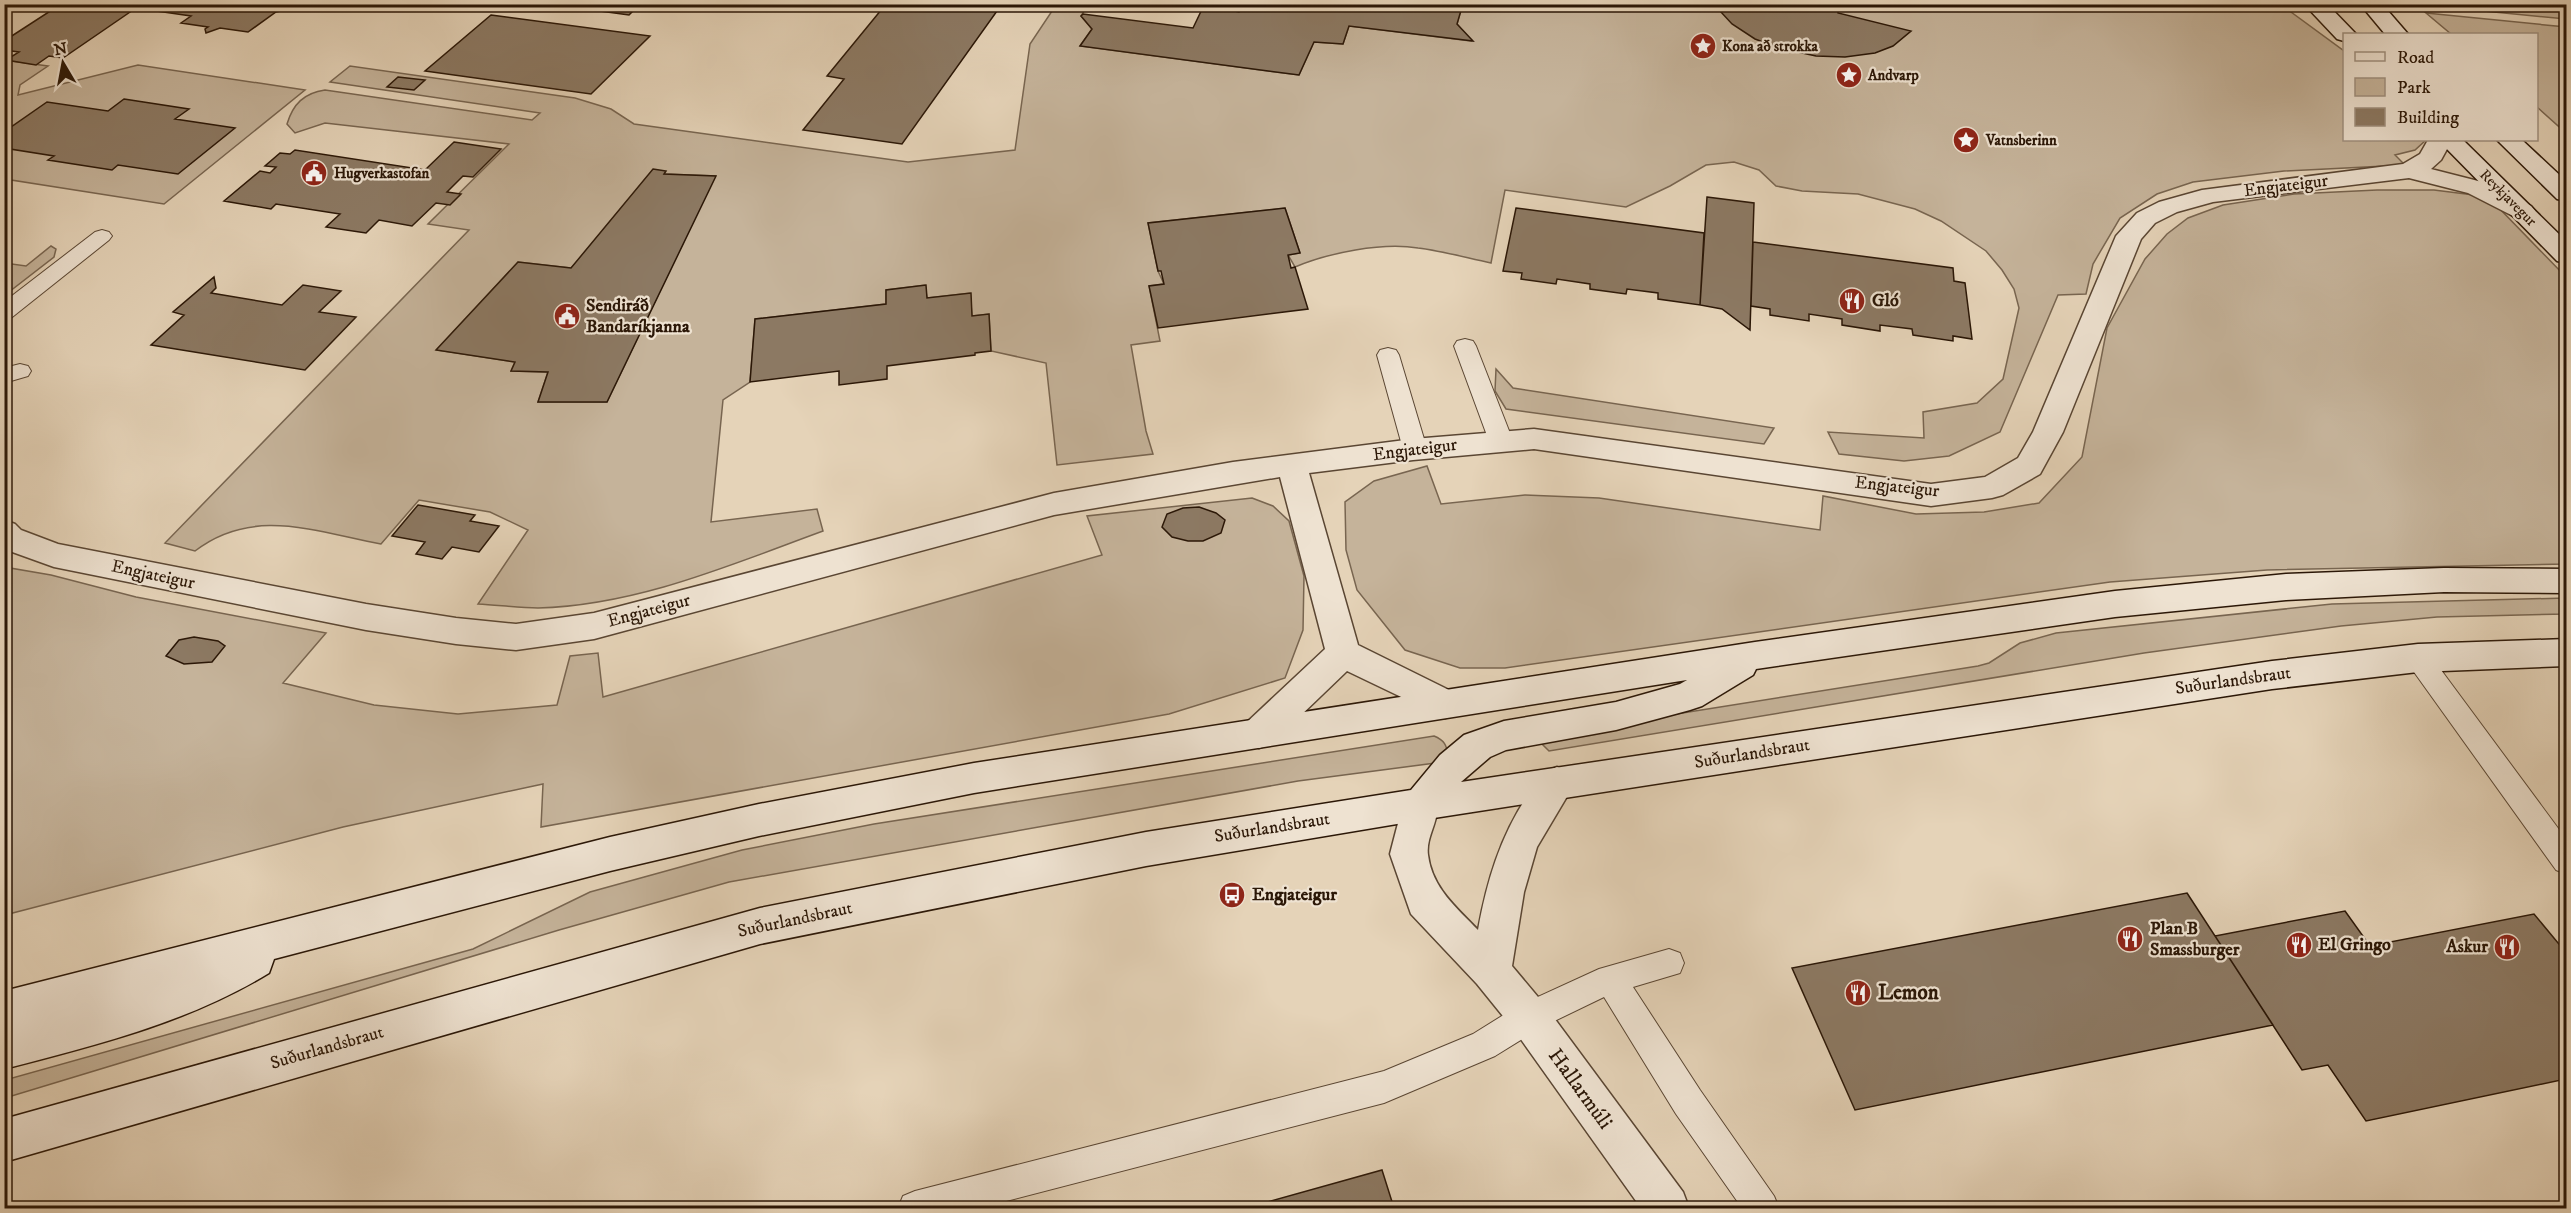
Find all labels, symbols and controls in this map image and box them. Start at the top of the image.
place icon: Kona að strokka [1688,31,1718,61]
north arrow [33,33,93,93]
legend [2343,33,2538,141]
place label: Kona að strokka [1722,37,1819,56]
text: N [52,38,69,60]
text: Road [2397,47,2434,69]
place icon: Andvarp [1834,60,1864,90]
place label: Andvarp [1867,66,1919,85]
text: Park [2397,77,2431,99]
text: Building [2397,107,2459,129]
place icon: Vatnsberinn [1951,125,1981,155]
place label: Vatnsberinn [1985,131,2057,150]
public building icon: Hugverkastofan [299,158,329,188]
place label: Hugverkastofan [334,164,430,183]
street label: Reykjavegur [2475,165,2541,231]
street label: Engjateigur [2243,170,2330,202]
restaurant icon: Gló [1837,286,1867,316]
place label: Gló [1872,290,1899,312]
place label: Sendiráð Bandaríkjanna [586,295,690,338]
public building icon: Sendiráð Bandaríkjanna [552,301,582,331]
street label: Engjateigur [1372,434,1459,466]
street label: Engjateigur [1854,472,1941,502]
street label: Engjateigur [109,555,197,595]
street label: Engjateigur [605,589,693,633]
street label: Suðurlandsbraut [2174,662,2293,700]
street label: Suðurlandsbraut [1693,734,1812,774]
street label: Suðurlandsbraut [1213,808,1332,848]
bus stop icon: Engjateigur [1217,880,1247,910]
place label: Engjateigur [1252,884,1337,906]
street label: Suðurlandsbraut [736,897,855,943]
place label: Plan B Smassburger [2150,918,2240,961]
restaurant icon: Plan B Smassburger [2115,924,2145,954]
restaurant icon: El Gringo [2284,930,2314,960]
restaurant icon: Askur [2492,932,2522,962]
place label: El Gringo [2318,934,2391,956]
place label: Askur [2445,936,2488,958]
restaurant icon: Lemon [1843,978,1873,1008]
place label: Lemon [1878,980,1940,1006]
street label: Suðurlandsbraut [268,1021,386,1075]
street label: Hallarmúli [1542,1044,1618,1134]

